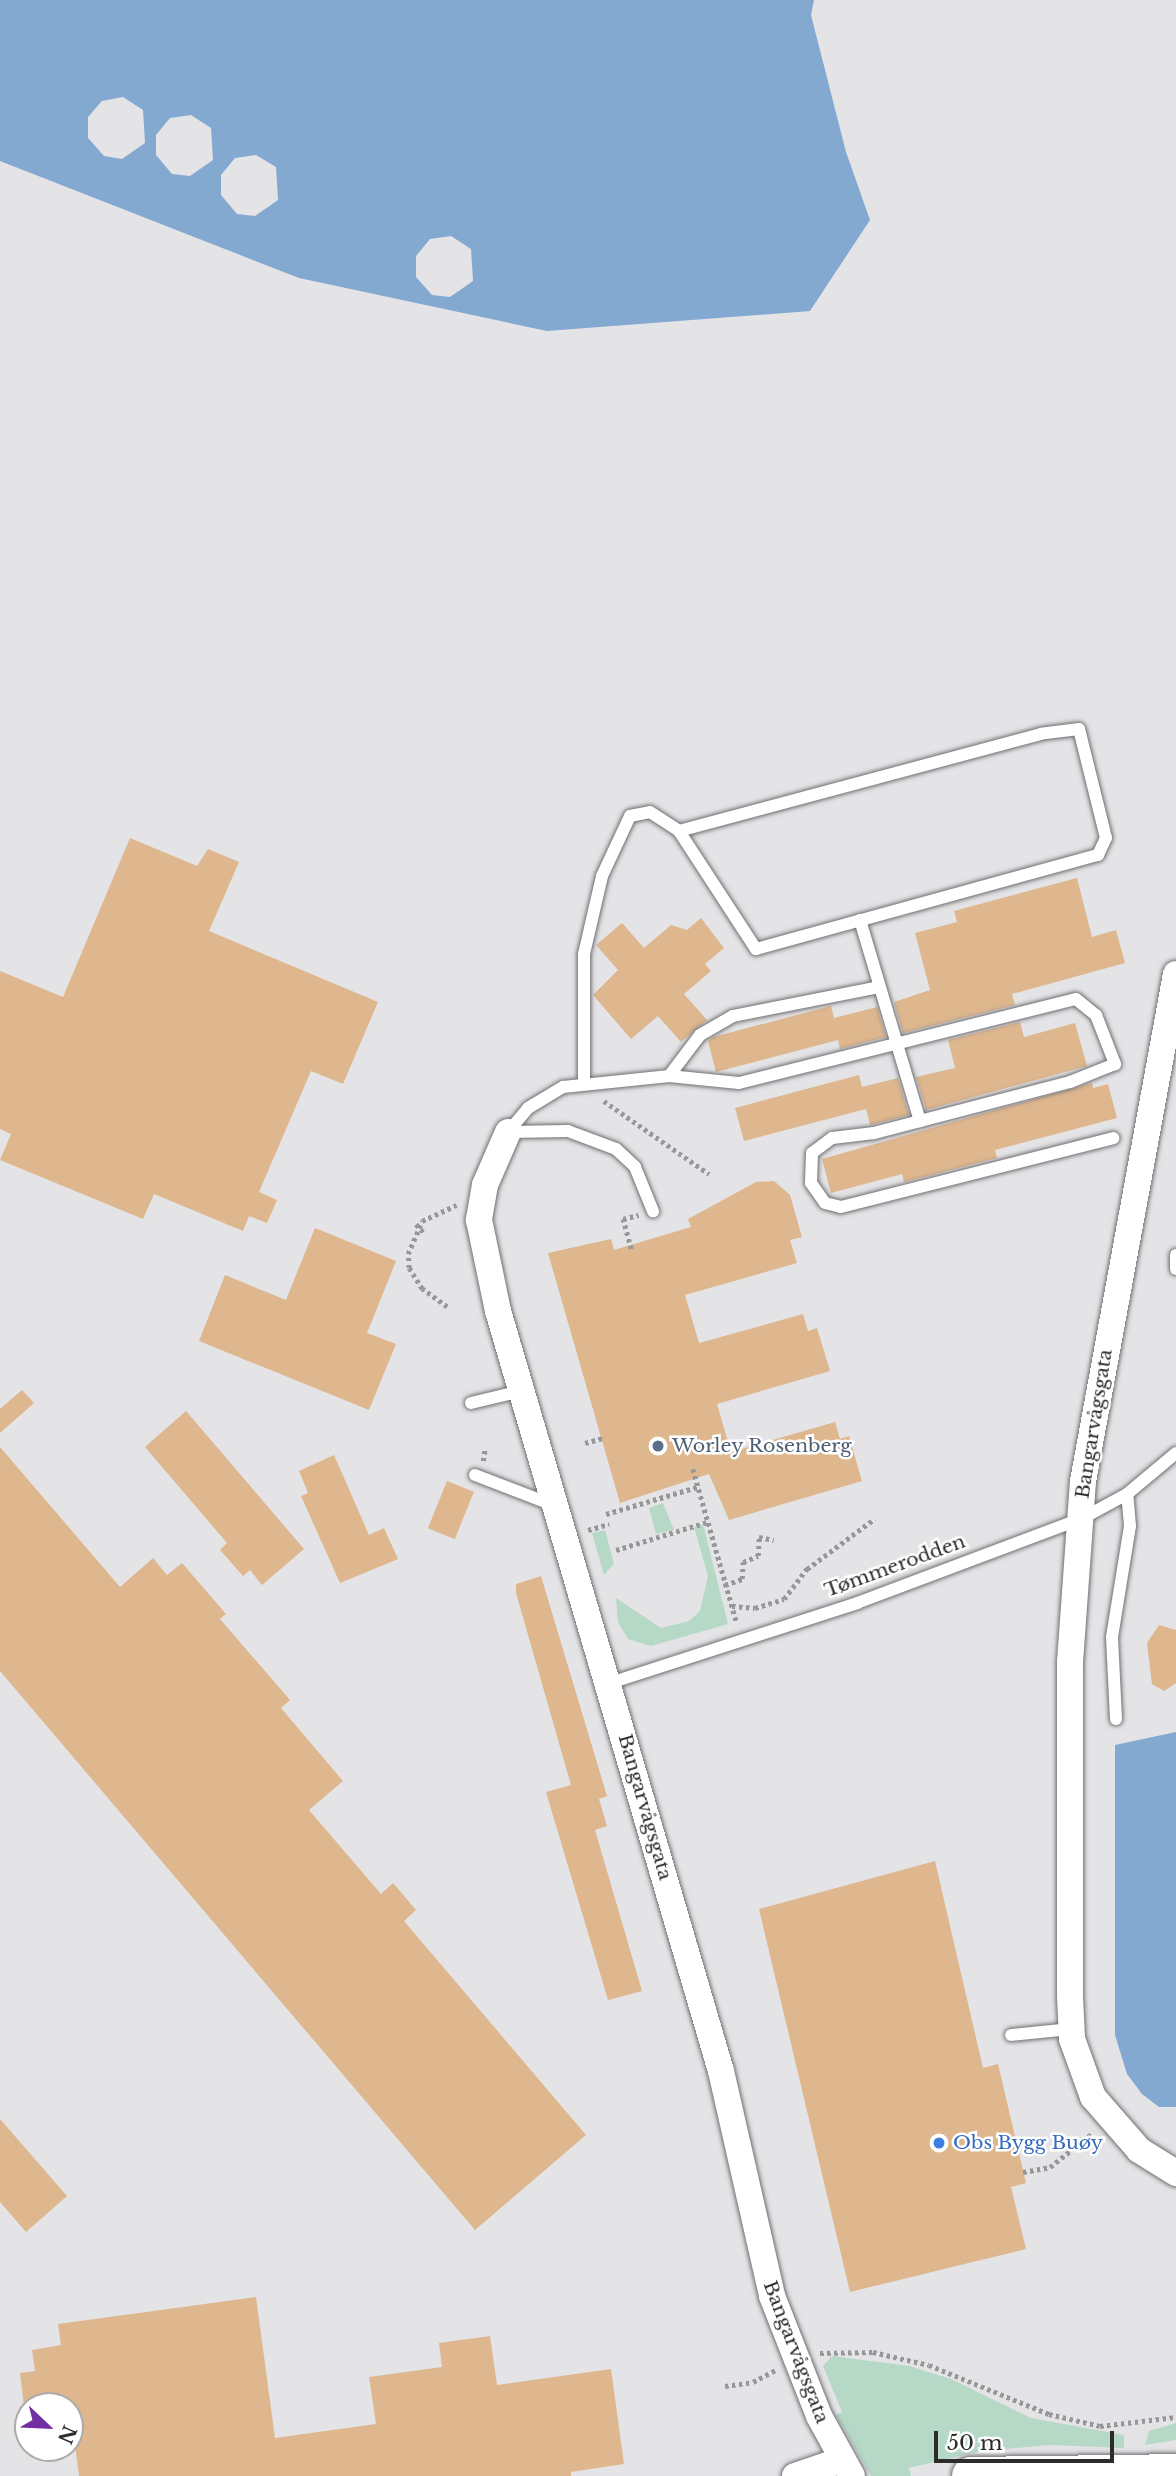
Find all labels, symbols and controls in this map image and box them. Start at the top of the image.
street label: Bangarvågsgata [1071,1348,1117,1500]
place label: Worley Rosenberg [672,1435,852,1457]
marker: Worley Rosenberg [650,1438,666,1454]
street label: Tømmerodden [821,1530,969,1602]
street label: Bangarvågsgata [613,1731,677,1883]
place label: Obs Bygg Buøy [953,2132,1103,2154]
marker: Obs Bygg Buøy [931,2135,947,2151]
street label: Bangarvågsgata [758,2278,834,2426]
north arrow [14,2392,84,2462]
scale bar [938,2416,1118,2460]
text: N [53,2422,81,2447]
text: 50 m [947,2430,1002,2456]

